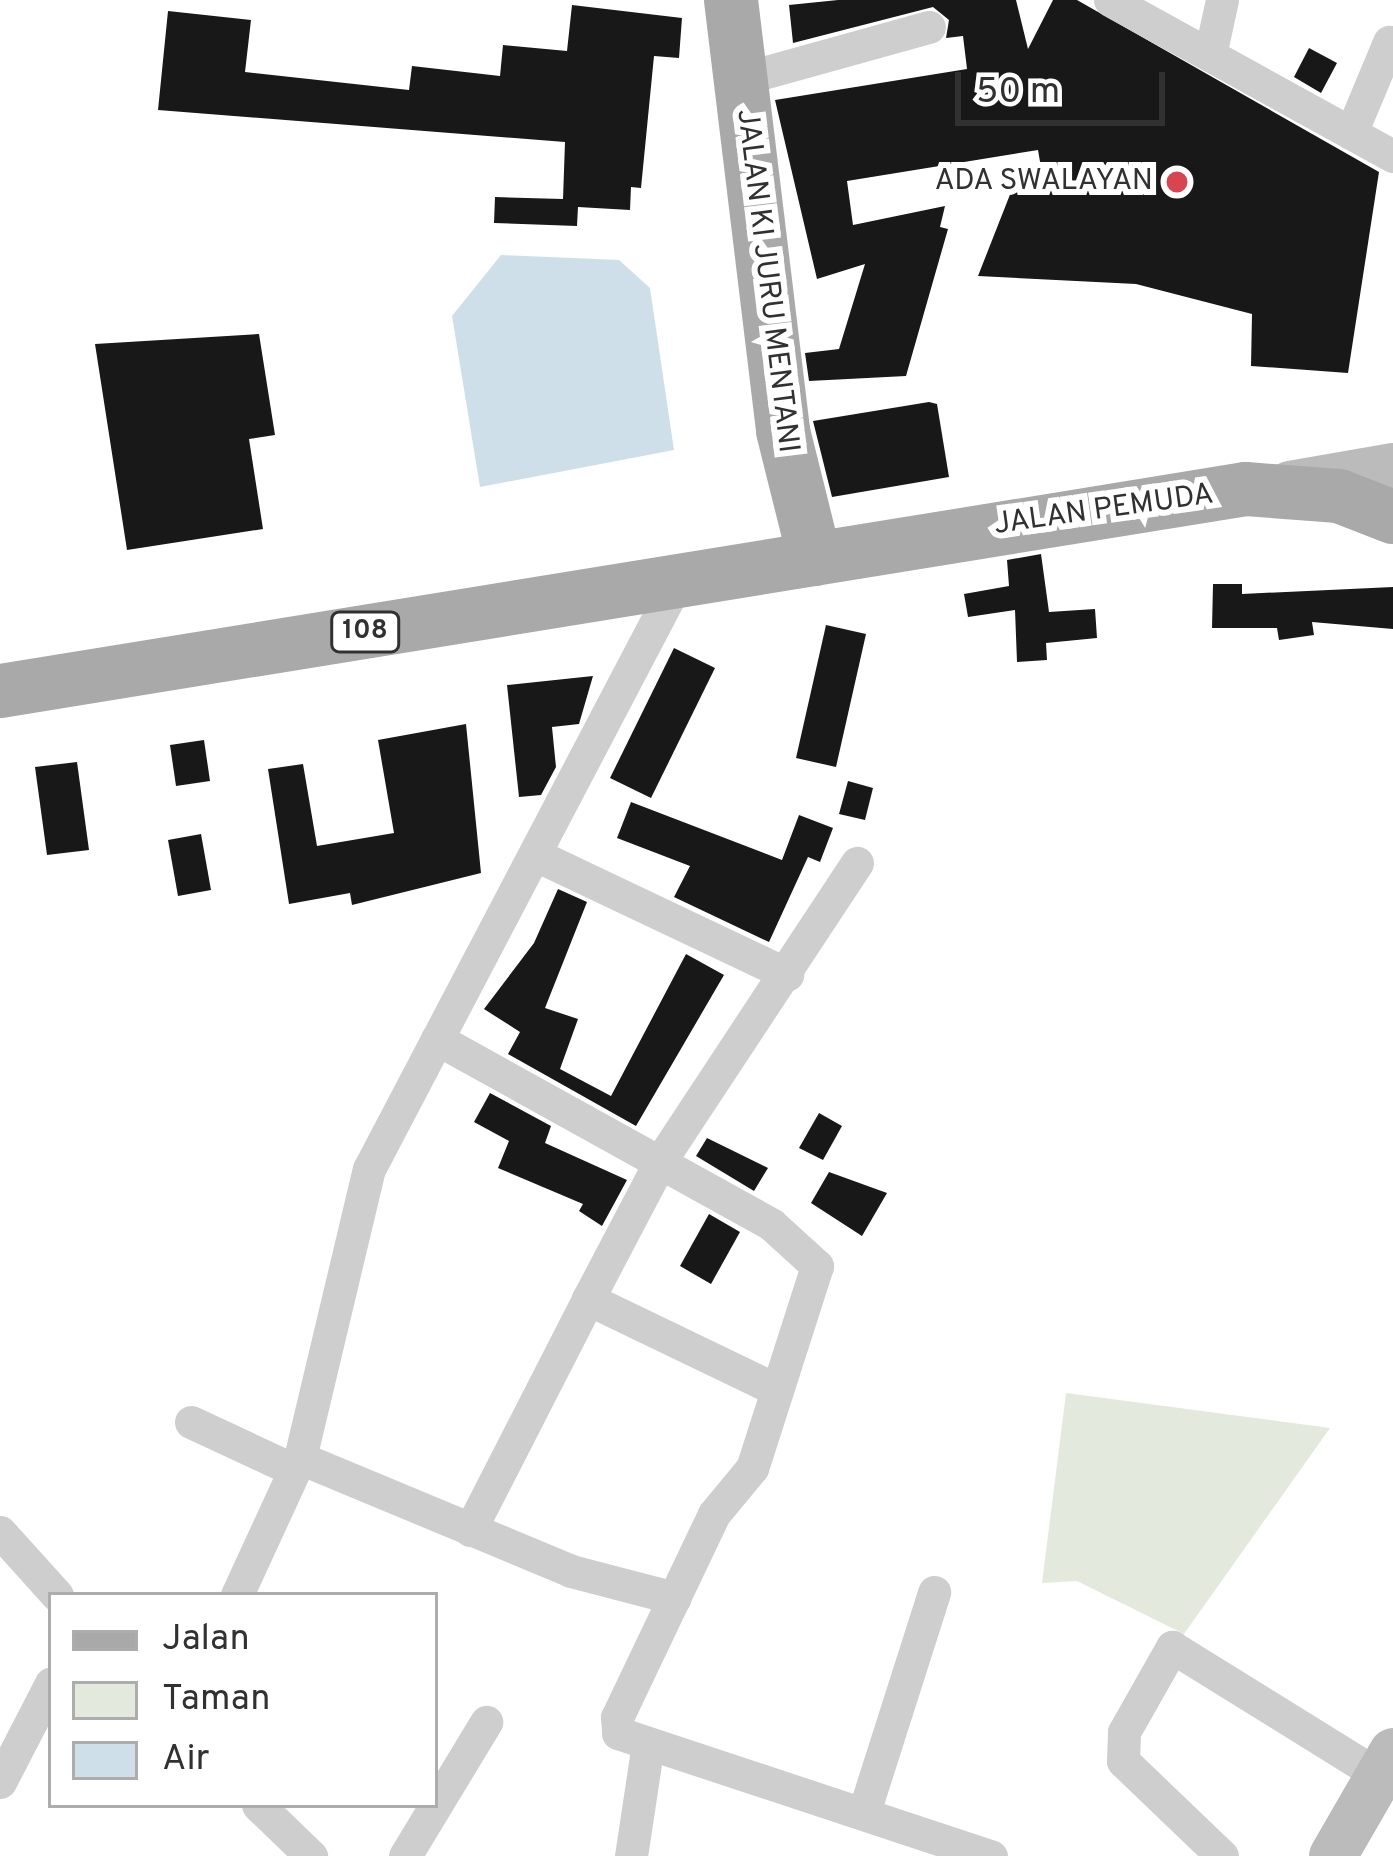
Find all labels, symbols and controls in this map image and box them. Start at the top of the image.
scale bar [961,48,1171,122]
text: 50 m [976,70,1060,116]
street label: JALAN KI JURU MENTANI [727,107,805,455]
place label: ADA SWALAYAN [933,164,1153,200]
marker: ADA SWALAYAN [1164,169,1190,195]
street label: JALAN PEMUDA [992,478,1216,544]
road number: 108 [329,611,401,653]
legend [48,1592,438,1808]
text: Jalan [162,1617,250,1663]
text: Taman [162,1677,270,1723]
text: Air [162,1737,210,1783]

